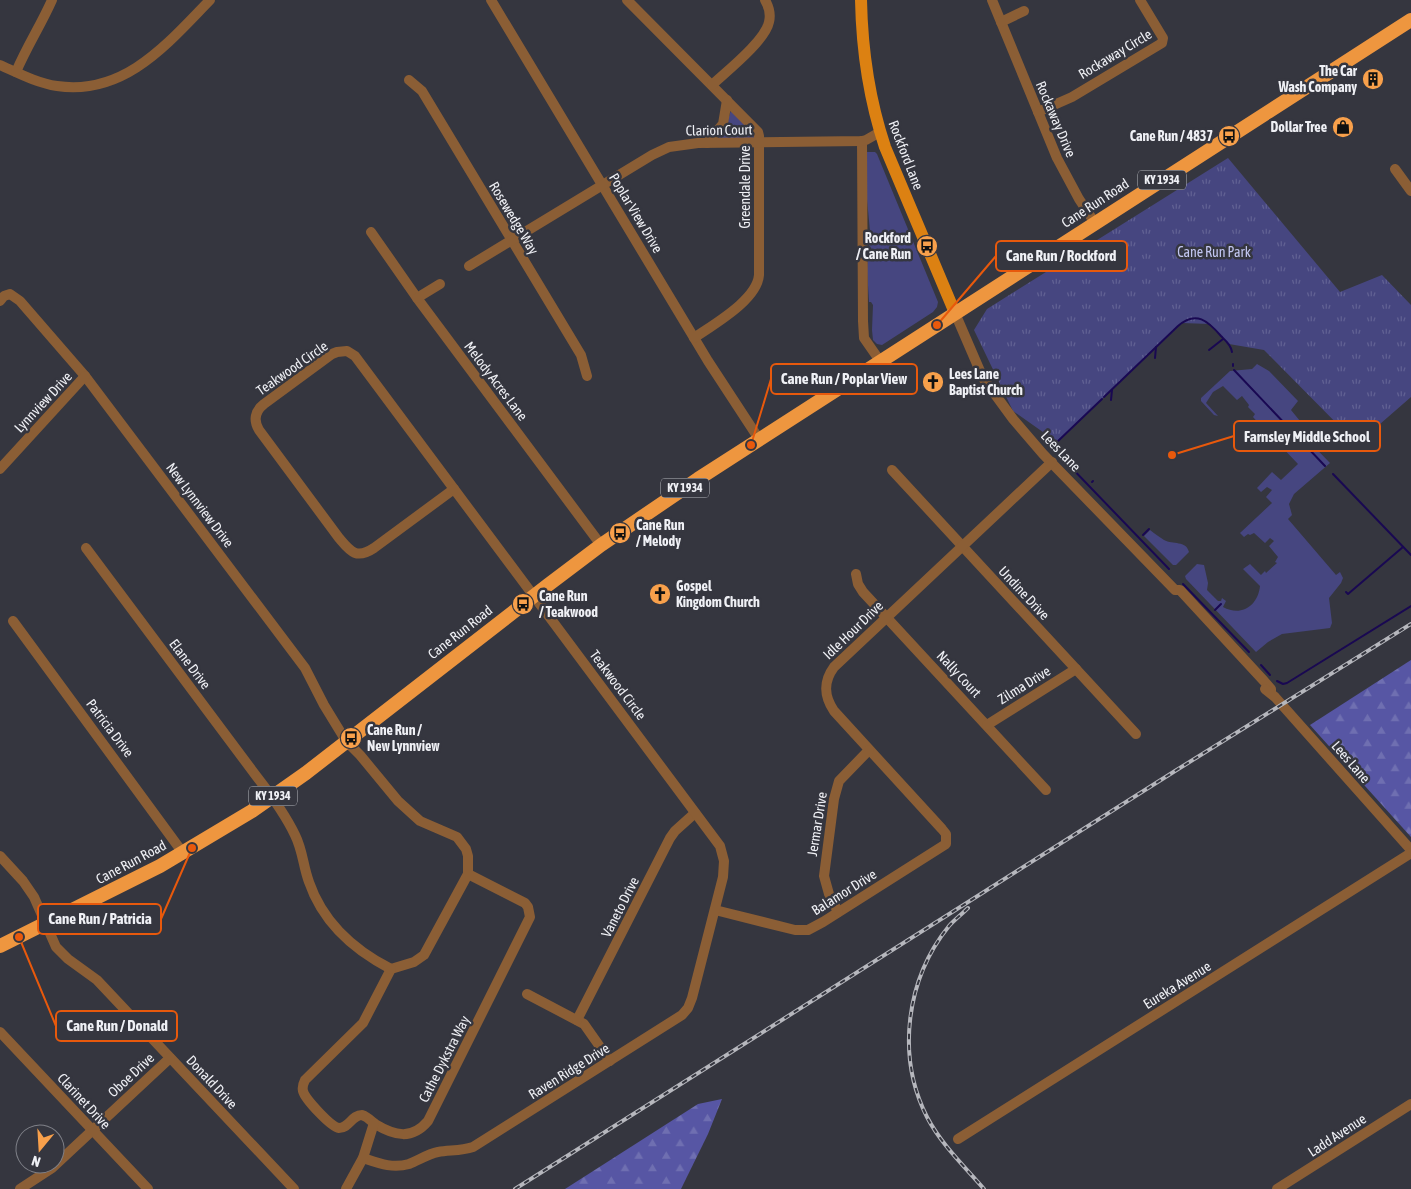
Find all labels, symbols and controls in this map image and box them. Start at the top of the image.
street label: Rockaway Circle [1075,26,1155,82]
place label: The Car Wash Company [1277,63,1358,95]
building icon: The Car Wash Company [1361,67,1385,91]
street label: Rockaway Drive [1033,79,1079,159]
shop icon: Dollar Tree [1331,115,1355,139]
street label: Rockford Lane [885,118,927,192]
place label: Dollar Tree [1271,119,1327,135]
street label: Clarion Court [685,121,753,139]
bus stop icon: Cane Run / 4837 [1217,124,1241,148]
place label: Cane Run / 4837 [1130,128,1213,144]
street label: Greendale Drive [737,145,753,229]
street label: Poplar View Drive [606,170,666,256]
road number: KY 1934 [1138,170,1186,190]
street label: Cane Run Road [1058,175,1132,231]
street label: Rosewedge Way [486,179,542,257]
place label: Rockford / Cane Run [856,230,911,262]
bus stop icon: Rockford / Cane Run [915,234,939,258]
callout: Cane Run / Rockford [996,241,1127,271]
park label: Cane Run Park [1177,244,1251,260]
text: Cane Run / Rockford [1006,247,1116,264]
street label: Teakwood Circle [253,338,331,398]
street label: Melody Acres Lane [461,338,531,424]
callout: Cane Run / Poplar View [771,364,917,394]
place label: Lees Lane Baptist Church [949,366,1023,398]
street label: Lynnview Drive [11,368,75,436]
text: Cane Run / Poplar View [781,370,907,387]
church icon: Lees Lane Baptist Church [921,370,945,394]
callout: Farnsley Middle School [1234,421,1380,451]
street label: Lees Lane [1038,427,1084,475]
text: Farnsley Middle School [1244,428,1371,445]
street label: New Lynnview Drive [163,460,237,550]
road number: KY 1934 [661,478,709,498]
place label: Cane Run / Melody [636,517,685,549]
bus stop icon: Cane Run / Melody [608,521,632,545]
street label: Undine Drive [995,563,1053,623]
place label: Gospel Kingdom Church [676,578,760,610]
church icon: Gospel Kingdom Church [648,582,672,606]
place label: Cane Run / Teakwood [539,588,598,620]
bus stop icon: Cane Run / Teakwood [511,592,535,616]
street label: Idle Hour Drive [820,598,886,662]
street label: Cane Run Road [425,602,495,662]
street label: Elane Drive [166,636,214,692]
street label: Teakwood Circle [587,647,649,723]
street label: Nally Court [934,648,984,700]
street label: Zilma Drive [995,663,1053,707]
street label: Patricia Drive [83,696,137,760]
place label: Cane Run / New Lynnview [367,722,440,754]
bus stop icon: Cane Run / New Lynnview [339,726,363,750]
street label: Lees Lane [1329,738,1373,786]
road number: KY 1934 [249,786,297,806]
street label: Jermar Drive [804,791,830,857]
street label: Cane Run Road [93,837,169,887]
street label: Balamor Drive [809,866,879,918]
street label: Vaneto Drive [598,874,642,940]
callout: Cane Run / Patricia [38,904,161,934]
text: Cane Run / Patricia [48,910,152,927]
street label: Eureka Avenue [1140,958,1214,1012]
callout: Cane Run / Donald [56,1011,177,1041]
street label: Cathe Dykstra Way [415,1013,473,1105]
text: Cane Run / Donald [66,1017,168,1034]
street label: Raven Ridge Drive [526,1040,612,1102]
street label: Oboe Drive [105,1050,157,1100]
street label: Donald Drive [183,1052,241,1112]
street label: Clarinet Drive [54,1070,114,1132]
street label: Ladd Avenue [1305,1110,1369,1160]
north arrow [15,1124,65,1174]
text: N [30,1152,42,1170]

